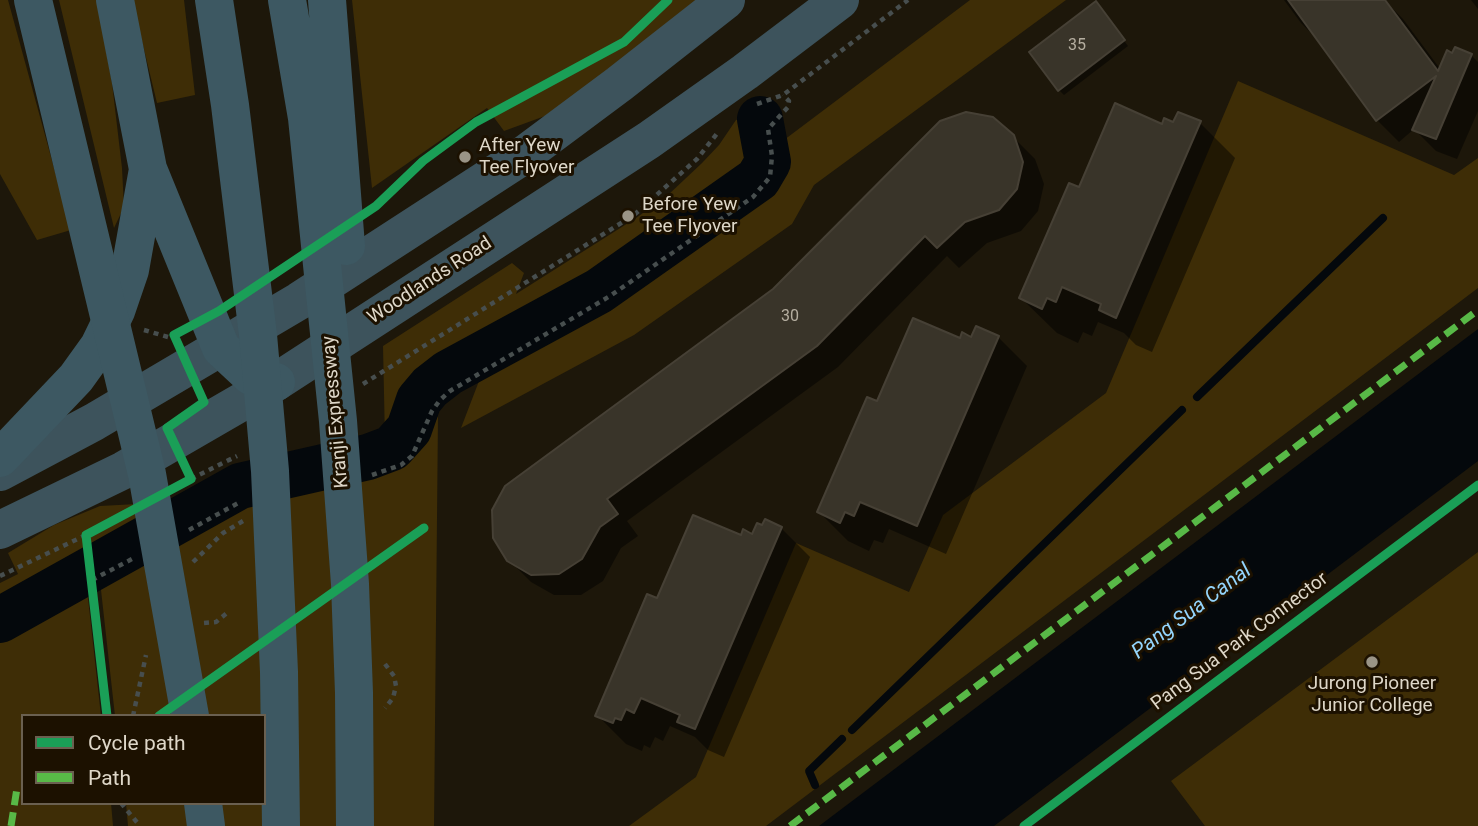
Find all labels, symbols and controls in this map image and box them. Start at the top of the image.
house number: 35 [1068,36,1086,56]
place label: After Yew Tee Flyover [479,135,575,179]
marker: After Yew Tee Flyover [457,149,473,165]
place label: Before Yew Tee Flyover [642,194,738,238]
marker: Before Yew Tee Flyover [620,208,636,224]
street label: Woodlands Road [364,232,496,330]
house number: 30 [781,307,799,327]
street label: Kranji Expressway [318,335,354,489]
water label: Pang Sua Canal [1127,559,1257,665]
street label: Pang Sua Park Connector [1147,568,1333,716]
marker: Jurong Pioneer Junior College [1364,654,1380,670]
place label: Jurong Pioneer Junior College [1308,673,1436,717]
legend [21,714,266,805]
text: Cycle path [88,731,186,755]
text: Path [88,766,131,790]

